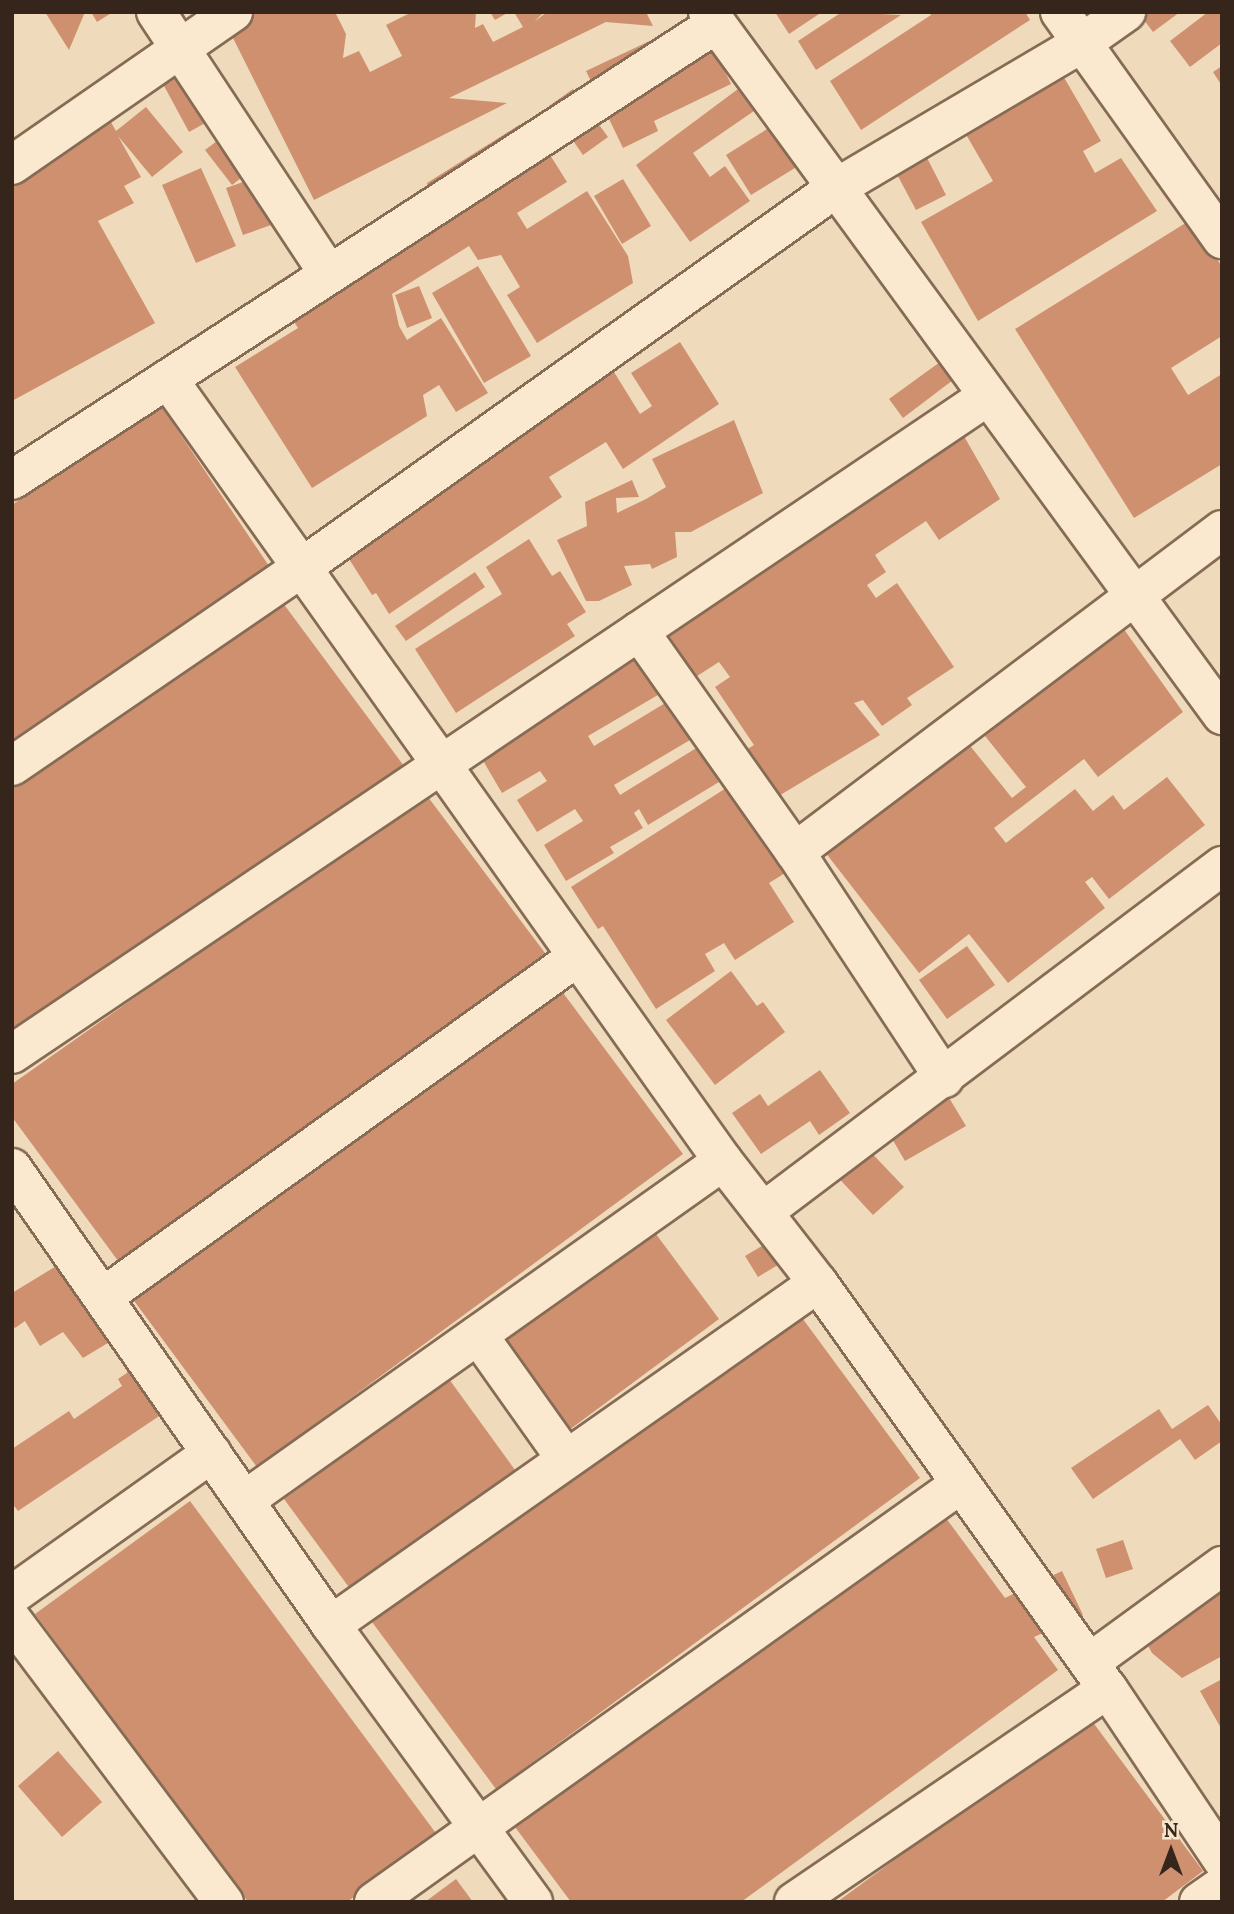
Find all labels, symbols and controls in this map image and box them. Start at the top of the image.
north arrow [1136,1816,1206,1886]
text: N [1164,1818,1178,1842]

